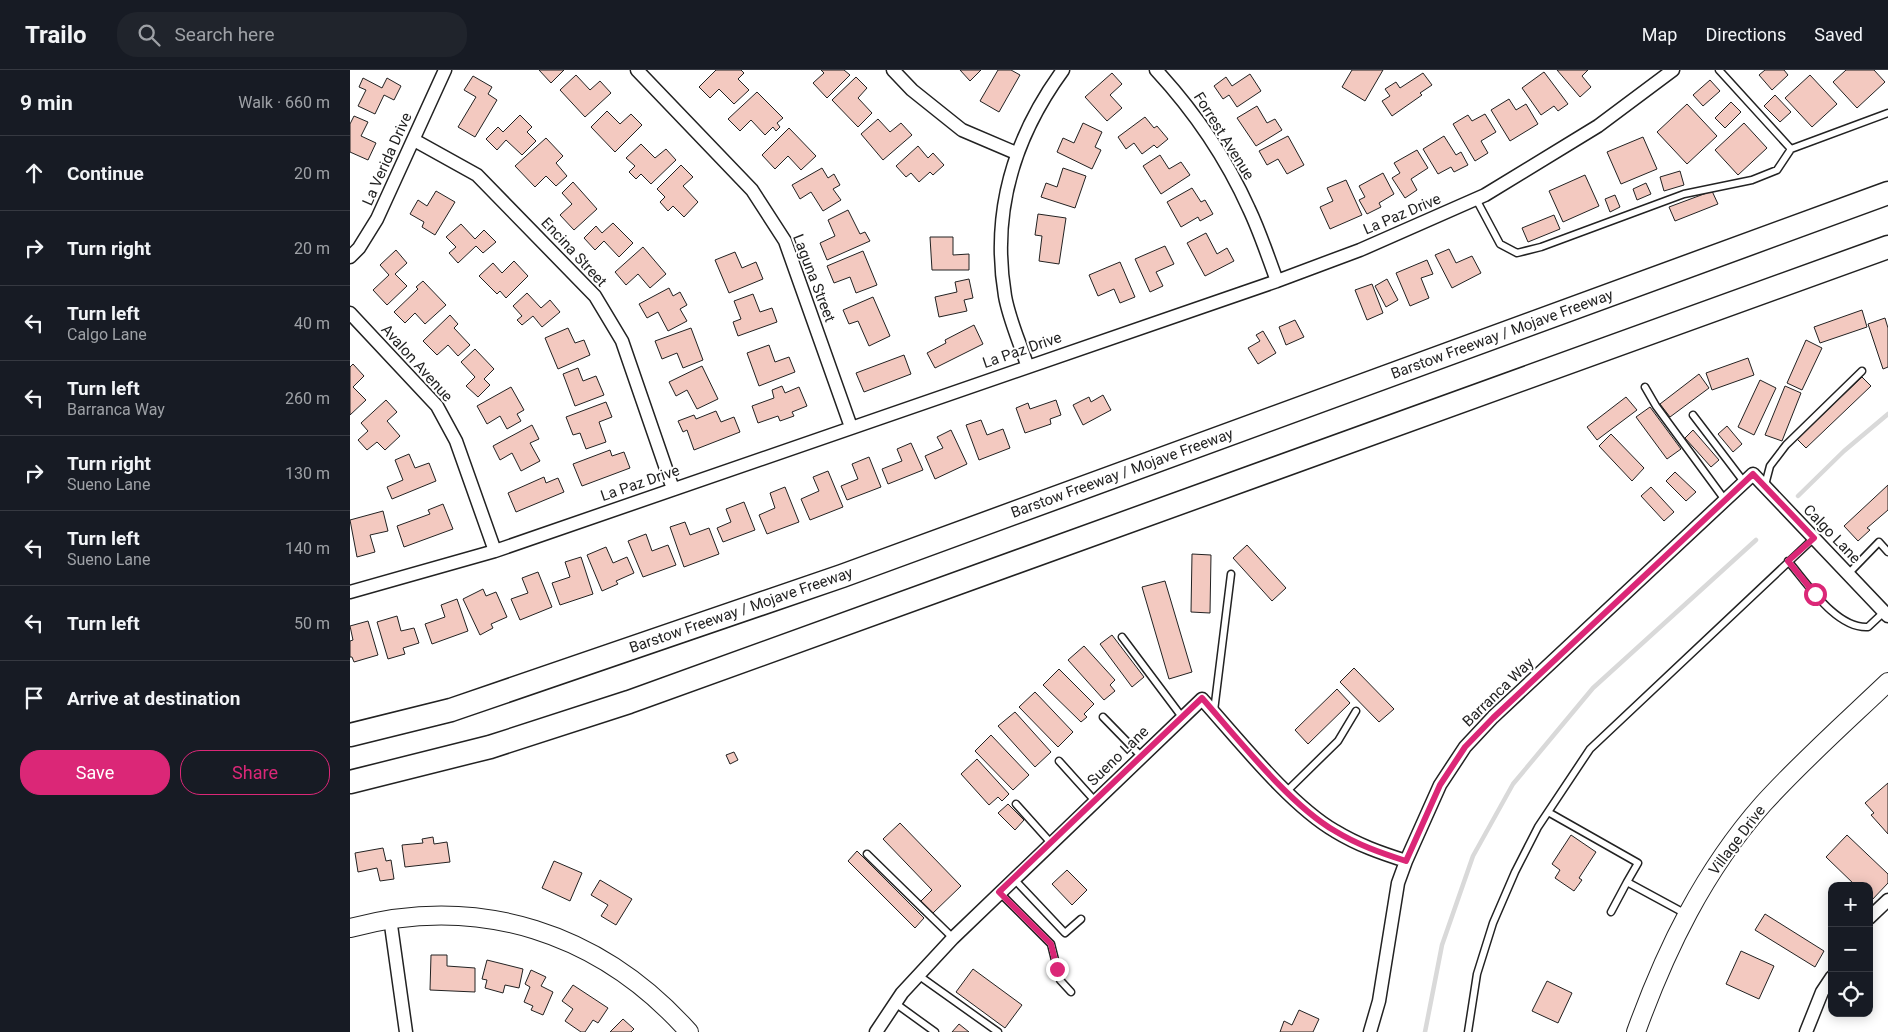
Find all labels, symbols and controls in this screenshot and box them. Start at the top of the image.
search box [117,12,467,57]
text: Trailo [25,21,87,49]
icon: search [135,21,163,49]
text: Search here [175,23,275,46]
text: Map [1642,24,1677,45]
text: Directions [1705,24,1786,45]
text: Saved [1814,24,1863,45]
street label: Forrest Avenue [1190,89,1258,183]
text: 9 min [20,91,73,115]
text: Walk · 660 m [238,93,330,112]
street label: La Verida Drive [358,110,416,208]
icon: ahead [20,159,48,187]
text: Continue [67,162,144,185]
text: 20 m [294,164,330,183]
street label: La Paz Drive [1361,190,1443,238]
street label: Encina Street [537,214,611,290]
street label: Laguna Street [789,232,839,325]
icon: right [20,234,48,262]
text: Turn right [67,237,151,260]
text: 20 m [294,239,330,258]
street label: Barstow Freeway / Mojave Freeway [1388,285,1616,383]
text: Turn left [67,302,140,325]
icon: left [20,309,48,337]
text: 40 m [294,314,330,333]
street label: Avalon Avenue [378,321,457,405]
text: Calgo Lane [67,325,147,344]
street label: La Paz Drive [980,328,1064,372]
text: Turn left [67,377,140,400]
icon: left [20,384,48,412]
text: 260 m [285,389,330,408]
text: Barranca Way [67,400,165,419]
street label: Barstow Freeway / Mojave Freeway [1008,424,1236,522]
text: Turn right [67,452,151,475]
icon: right [20,459,48,487]
street label: La Paz Drive [598,461,682,505]
text: 130 m [285,464,330,483]
text: Sueno Lane [67,475,150,494]
street label: Calgo Lane [1800,501,1864,567]
text: Turn left [67,527,140,550]
icon: left [20,534,48,562]
text: 140 m [285,539,330,558]
text: Sueno Lane [67,550,150,569]
street label: Barstow Freeway / Mojave Freeway [627,563,855,657]
route start [1804,583,1827,606]
icon: left [20,609,48,637]
text: Turn left [67,612,140,635]
text: 50 m [294,614,330,633]
street label: Barranca Way [1459,654,1537,730]
icon: arrive [20,684,48,712]
text: Arrive at destination [67,687,240,710]
street label: Sueno Lane [1084,722,1152,790]
button: Save [20,750,170,795]
button: Share [180,750,330,795]
street label: Village Drive [1705,802,1769,878]
map controls [1828,882,1873,1017]
button: + [1828,882,1873,927]
button: − [1828,927,1873,972]
route end [1046,958,1069,981]
button: locate [1828,972,1873,1017]

